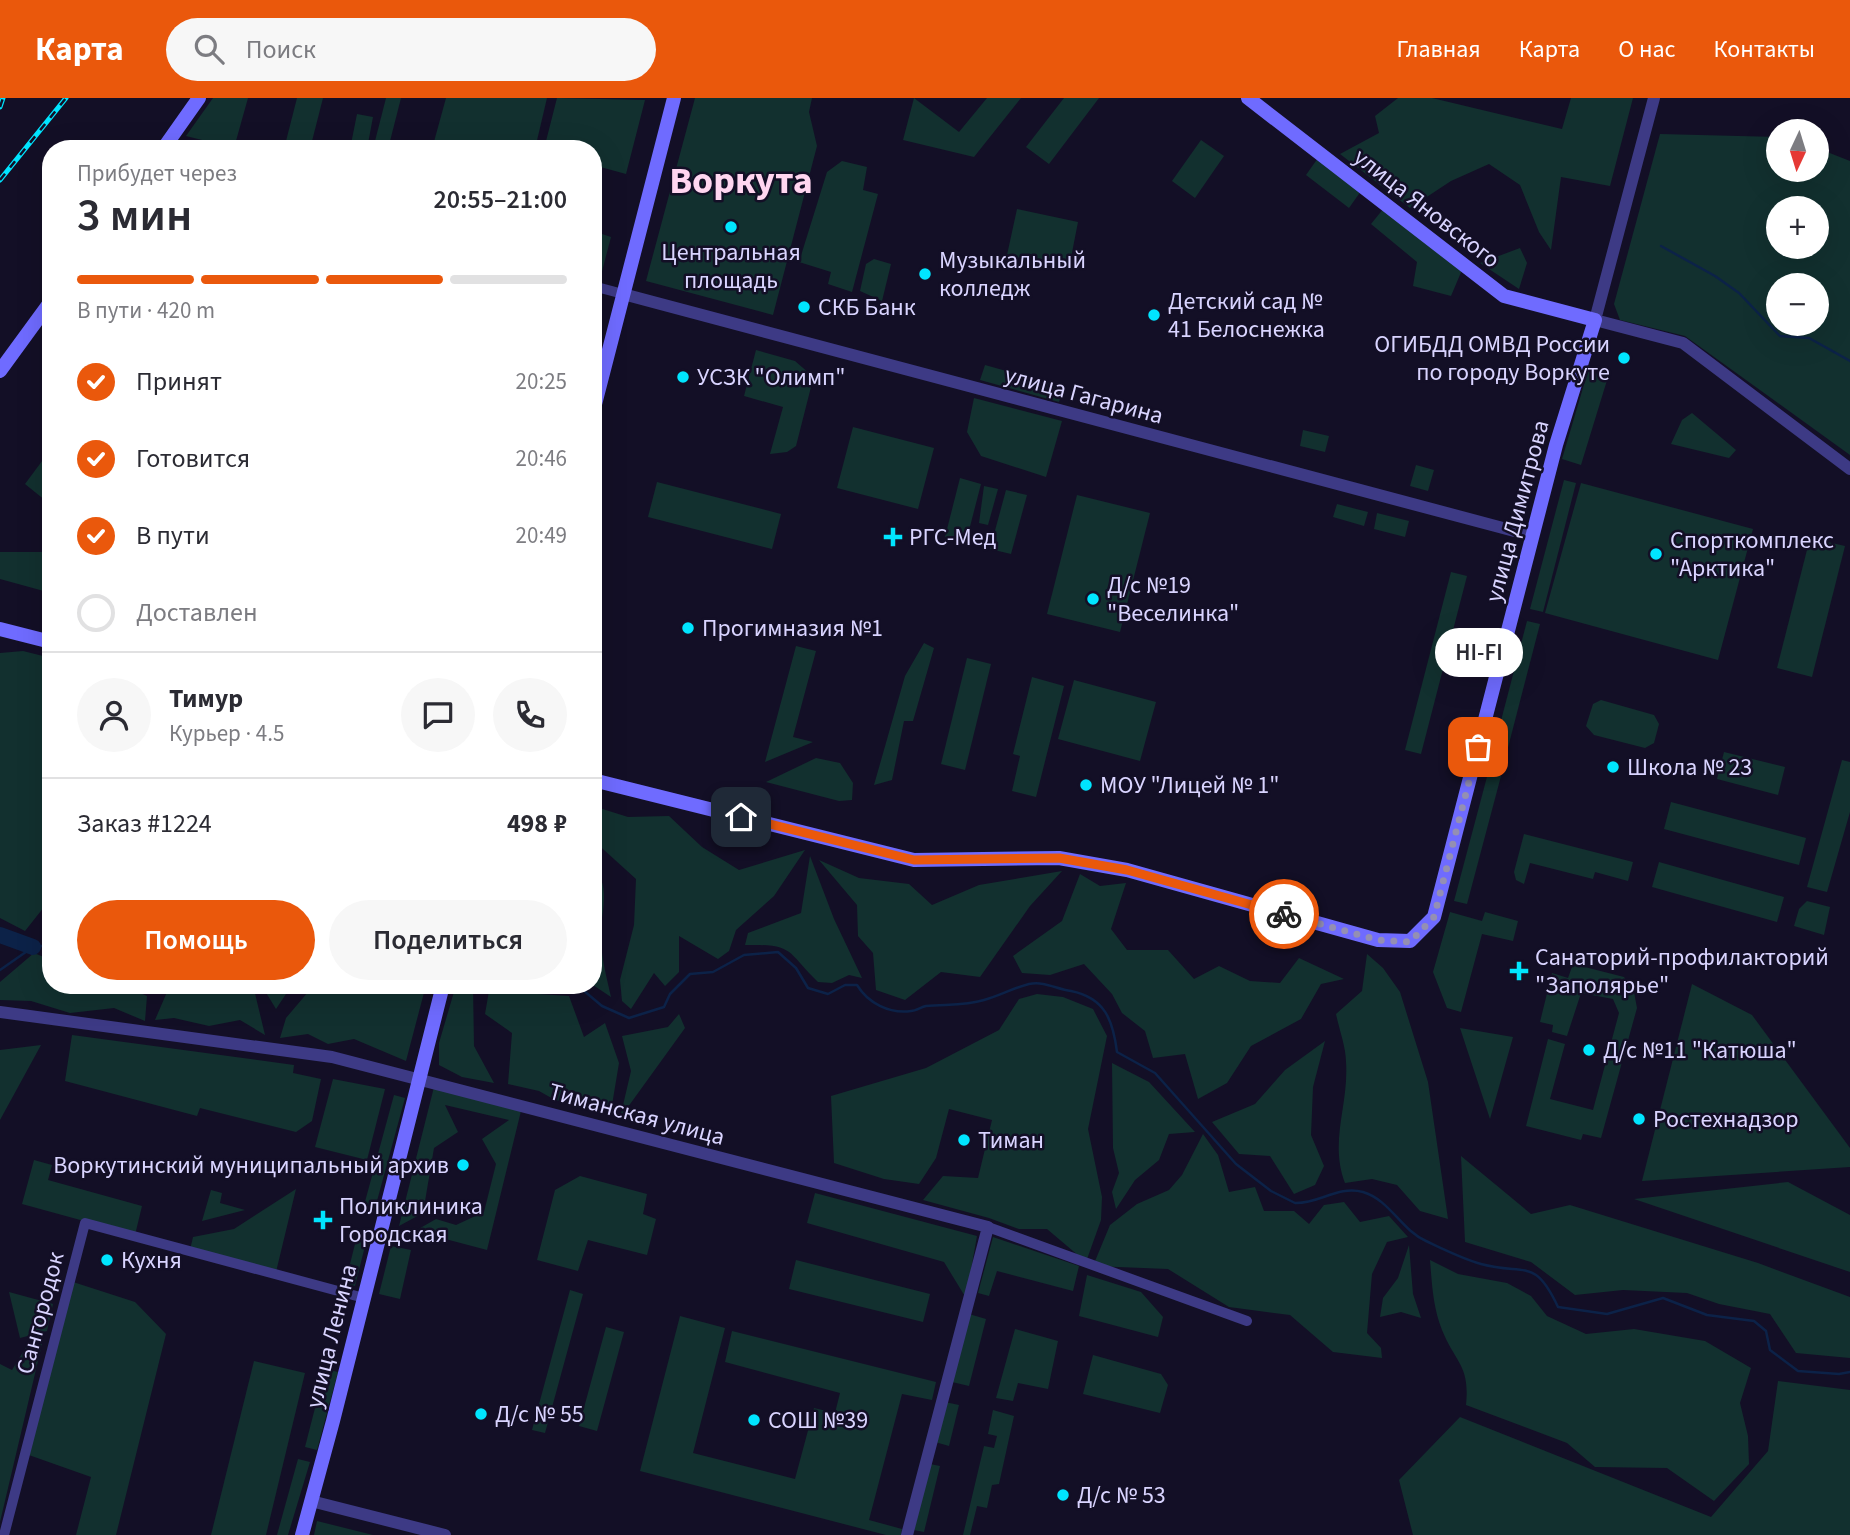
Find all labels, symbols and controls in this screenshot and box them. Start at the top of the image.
search box [166,18,656,81]
text: Карта [35,26,124,73]
icon: search [190,30,228,68]
text: Поиск [246,31,316,68]
text: Главная [1396,32,1481,67]
text: Карта [1519,32,1580,67]
text: О нас [1618,32,1675,67]
text: Контакты [1713,32,1815,67]
north arrow [1766,119,1829,182]
map controls [1766,119,1829,336]
street label: улица Яновского [1346,140,1507,277]
district label: Воркута [669,154,813,208]
text: Прибудет через [77,157,237,190]
text: 20:55–21:00 [434,181,567,218]
text: 3 мин [77,183,192,248]
button: + [1766,196,1829,259]
marker: Центральная площадь [723,219,739,235]
place label: Центральная площадь [661,235,801,298]
place label: Музыкальный колледж [939,243,1086,306]
marker: Музыкальный колледж [917,266,933,282]
button: − [1766,273,1829,336]
place label: Детский сад № 41 Белоснежка [1168,284,1325,347]
place label: СКБ Банк [818,290,916,325]
text: В пути · 420 m [77,294,215,327]
marker: СКБ Банк [796,299,812,315]
marker: Детский сад № 41 Белоснежка [1146,307,1162,323]
place label: ОГИБДД ОМВД России по городу Воркуте [1374,327,1610,390]
marker: ОГИБДД ОМВД России по городу Воркуте [1616,350,1632,366]
street label: улица Гагарина [1001,357,1167,434]
place label: УСЗК "Олимп" [697,360,846,395]
icon: check [77,363,115,401]
text: Принят [136,363,222,400]
text: 20:25 [516,365,567,398]
marker: УСЗК "Олимп" [675,369,691,385]
street label: улица Димитрова [1476,416,1559,606]
icon: check [77,440,115,478]
text: Готовится [136,440,250,477]
text: 20:46 [516,442,567,475]
icon: check [77,517,115,555]
text: В пути [136,517,210,554]
text: 20:49 [516,519,567,552]
place label: РГС-Мед [909,520,997,555]
place label: Спорткомплекс "Арктика" [1670,523,1834,586]
marker: РГС-Мед [883,527,903,547]
marker: Спорткомплекс "Арктика" [1648,546,1664,562]
place label: Д/с №19 "Веселинка" [1107,568,1239,631]
marker: Д/с №19 "Веселинка" [1085,591,1101,607]
text: Доставлен [136,594,258,631]
place label: Прогимназия №1 [702,611,883,646]
marker: Прогимназия №1 [680,620,696,636]
callout: HI-FI [1434,628,1522,677]
text: HI-FI [1455,636,1503,669]
button: person [77,678,151,752]
button: chat [401,678,475,752]
button: phone [493,678,567,752]
text: Тимур [169,680,243,717]
text: Курьер · 4.5 [169,717,284,750]
pin [1448,717,1508,777]
icon: bag [1459,728,1497,766]
place label: Школа № 23 [1627,750,1752,785]
marker: Школа № 23 [1605,759,1621,775]
place label: МОУ "Лицей № 1" [1100,768,1279,803]
marker: МОУ "Лицей № 1" [1078,777,1094,793]
pin [711,787,771,847]
icon: home [722,798,760,836]
text: Заказ #1224 [77,805,212,842]
text: 498 ₽ [507,805,567,842]
courier [1249,879,1319,949]
icon: bike [1265,895,1303,933]
button: Помощь [77,900,315,980]
button: Поделиться [329,900,567,980]
place label: Санаторий-профилакторий "Заполярье" [1535,940,1829,1003]
marker: Санаторий-профилакторий "Заполярье" [1509,961,1529,981]
place label: Д/с №11 "Катюша" [1603,1033,1797,1068]
marker: Д/с №11 "Катюша" [1581,1042,1597,1058]
street label: Тиманская улица [545,1074,729,1155]
place label: Ростехнадзор [1653,1102,1799,1137]
marker: Ростехнадзор [1631,1111,1647,1127]
place label: Тиман [978,1123,1044,1158]
marker: Тиман [956,1132,972,1148]
place label: Воркутинский муниципальный архив [53,1148,449,1183]
marker: Воркутинский муниципальный архив [455,1157,471,1173]
place label: Поликлиника Городская [339,1189,483,1252]
marker: Поликлиника Городская [313,1210,333,1230]
place label: Кухня [121,1243,182,1278]
street label: Сангородок [7,1248,74,1378]
marker: Кухня [99,1252,115,1268]
street label: улица Ленина [297,1260,366,1412]
place label: Д/с № 55 [495,1397,584,1432]
place label: СОШ №39 [768,1403,868,1438]
marker: Д/с № 55 [473,1406,489,1422]
marker: СОШ №39 [746,1412,762,1428]
place label: Д/с № 53 [1077,1478,1166,1513]
marker: Д/с № 53 [1055,1487,1071,1503]

